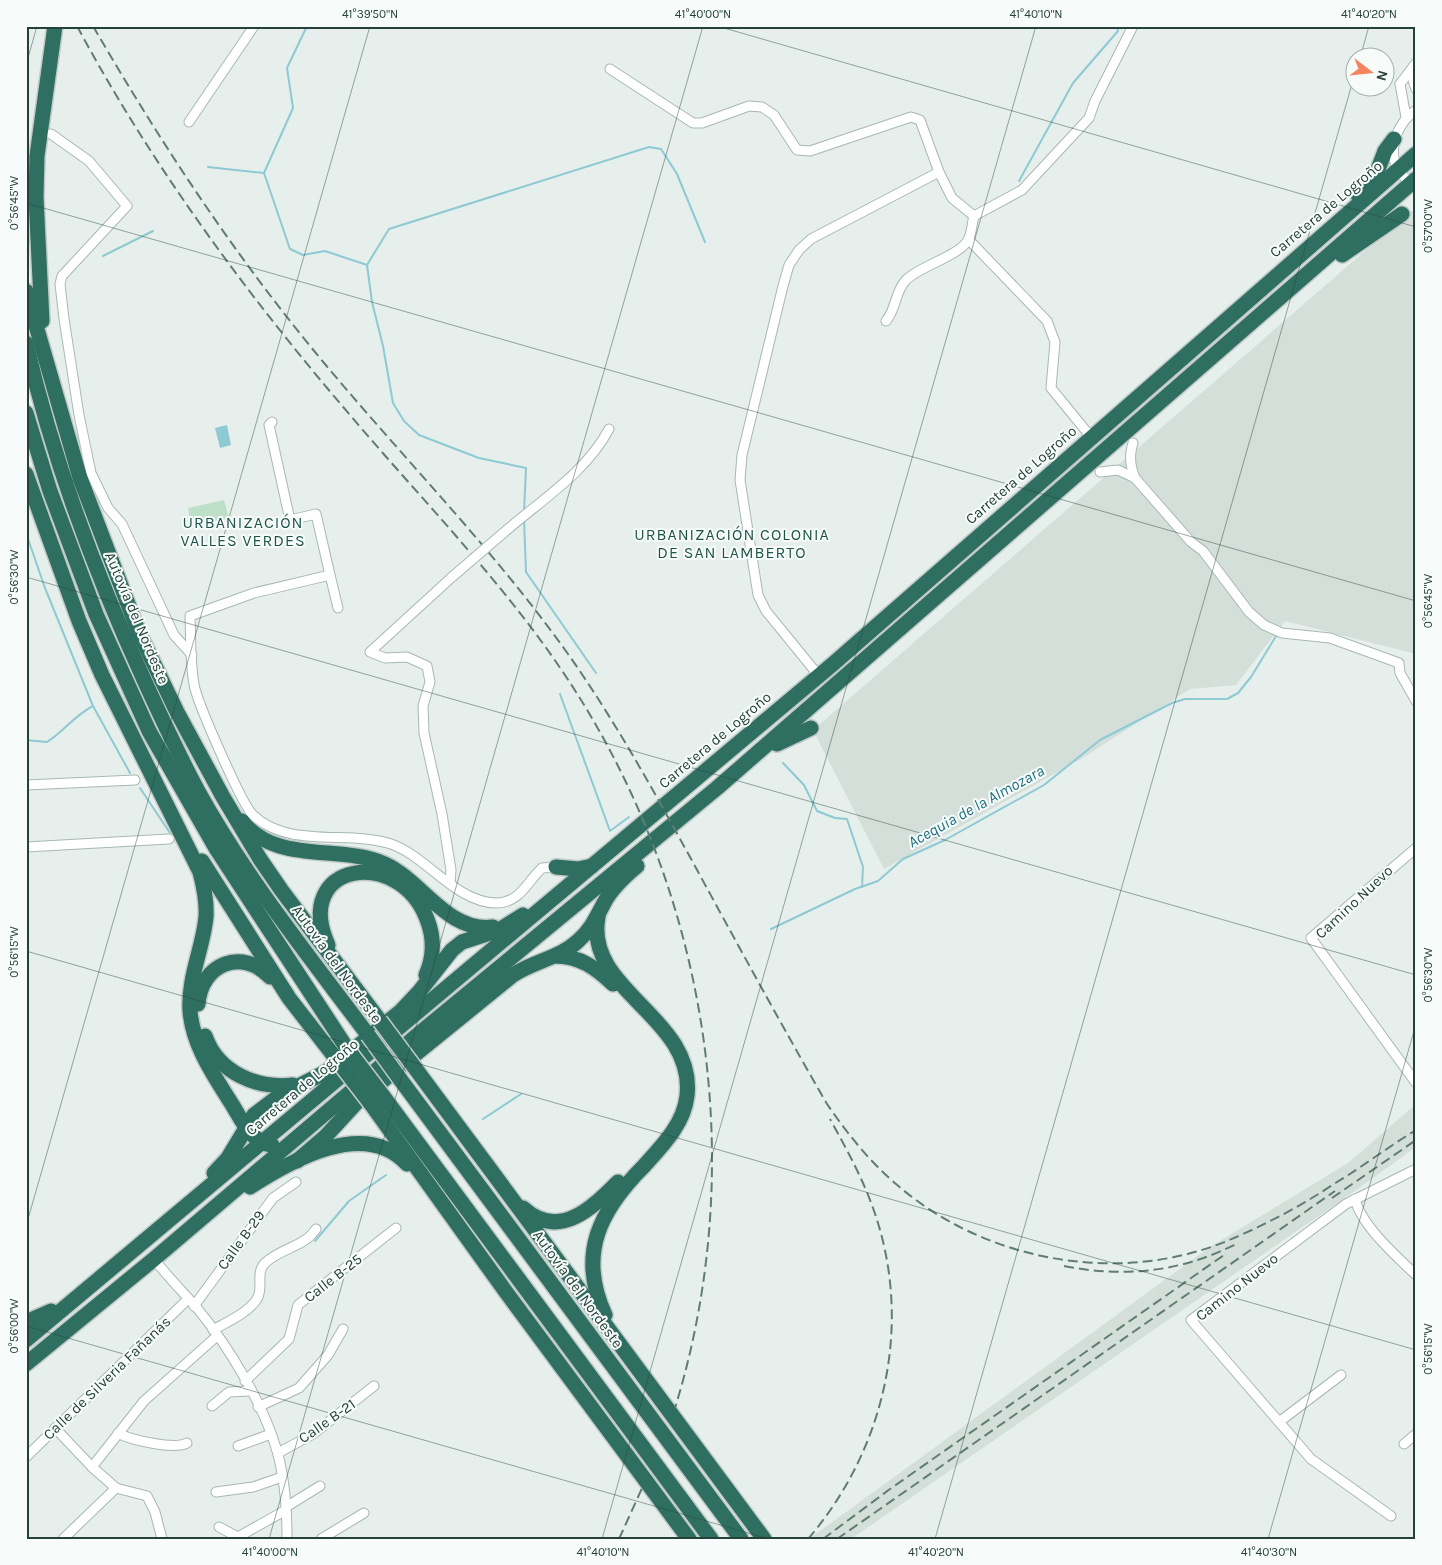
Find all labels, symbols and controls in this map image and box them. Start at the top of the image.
text: 41°39'50"N [342,7,398,21]
text: 41°40'00"N [675,7,731,21]
text: 41°40'10"N [1009,7,1063,21]
text: 41°40'20"N [1341,7,1397,21]
north arrow [1344,48,1394,98]
text: N [1372,68,1392,83]
street label: Carretera de Logroño [1266,157,1386,261]
text: 0°56'45"W [7,176,21,230]
text: 0°57'00"W [1421,199,1435,253]
street label: Carretera de Logroño [962,422,1080,528]
district label: URBANIZACIÓN VALLES VERDES [180,513,306,550]
district label: URBANIZACIÓN COLONIA DE SAN LAMBERTO [634,525,830,562]
text: 0°56'30"W [7,549,21,605]
street label: Autovía del Nordeste [101,549,173,687]
text: 0°56'45"W [1421,574,1435,628]
street label: Carretera de Logroño [655,688,775,792]
water label: Acequia de la Almozara [904,761,1048,851]
street label: Camino Nuevo [1311,861,1397,943]
street label: Autovía del Nordeste [288,902,386,1026]
text: 0°56'15"W [7,926,21,978]
text: 0°56'30"W [1421,947,1435,1003]
street label: Carretera de Logroño [242,1035,362,1139]
street label: Calle B-29 [213,1207,269,1273]
street label: Autovía del Nordeste [529,1227,627,1351]
street label: Camino Nuevo [1192,1249,1282,1325]
street label: Calle B-25 [300,1250,366,1306]
text: 0°56'00"W [7,1298,21,1354]
street label: Calle de Silveria Fañanás [40,1312,174,1444]
text: 0°56'15"W [1421,1323,1435,1375]
street label: Calle B-21 [295,1395,359,1447]
text: 41°40'00"N [242,1545,298,1559]
text: 41°40'10"N [576,1545,630,1559]
text: 41°40'20"N [908,1545,964,1559]
text: 41°40'30"N [1241,1545,1297,1559]

